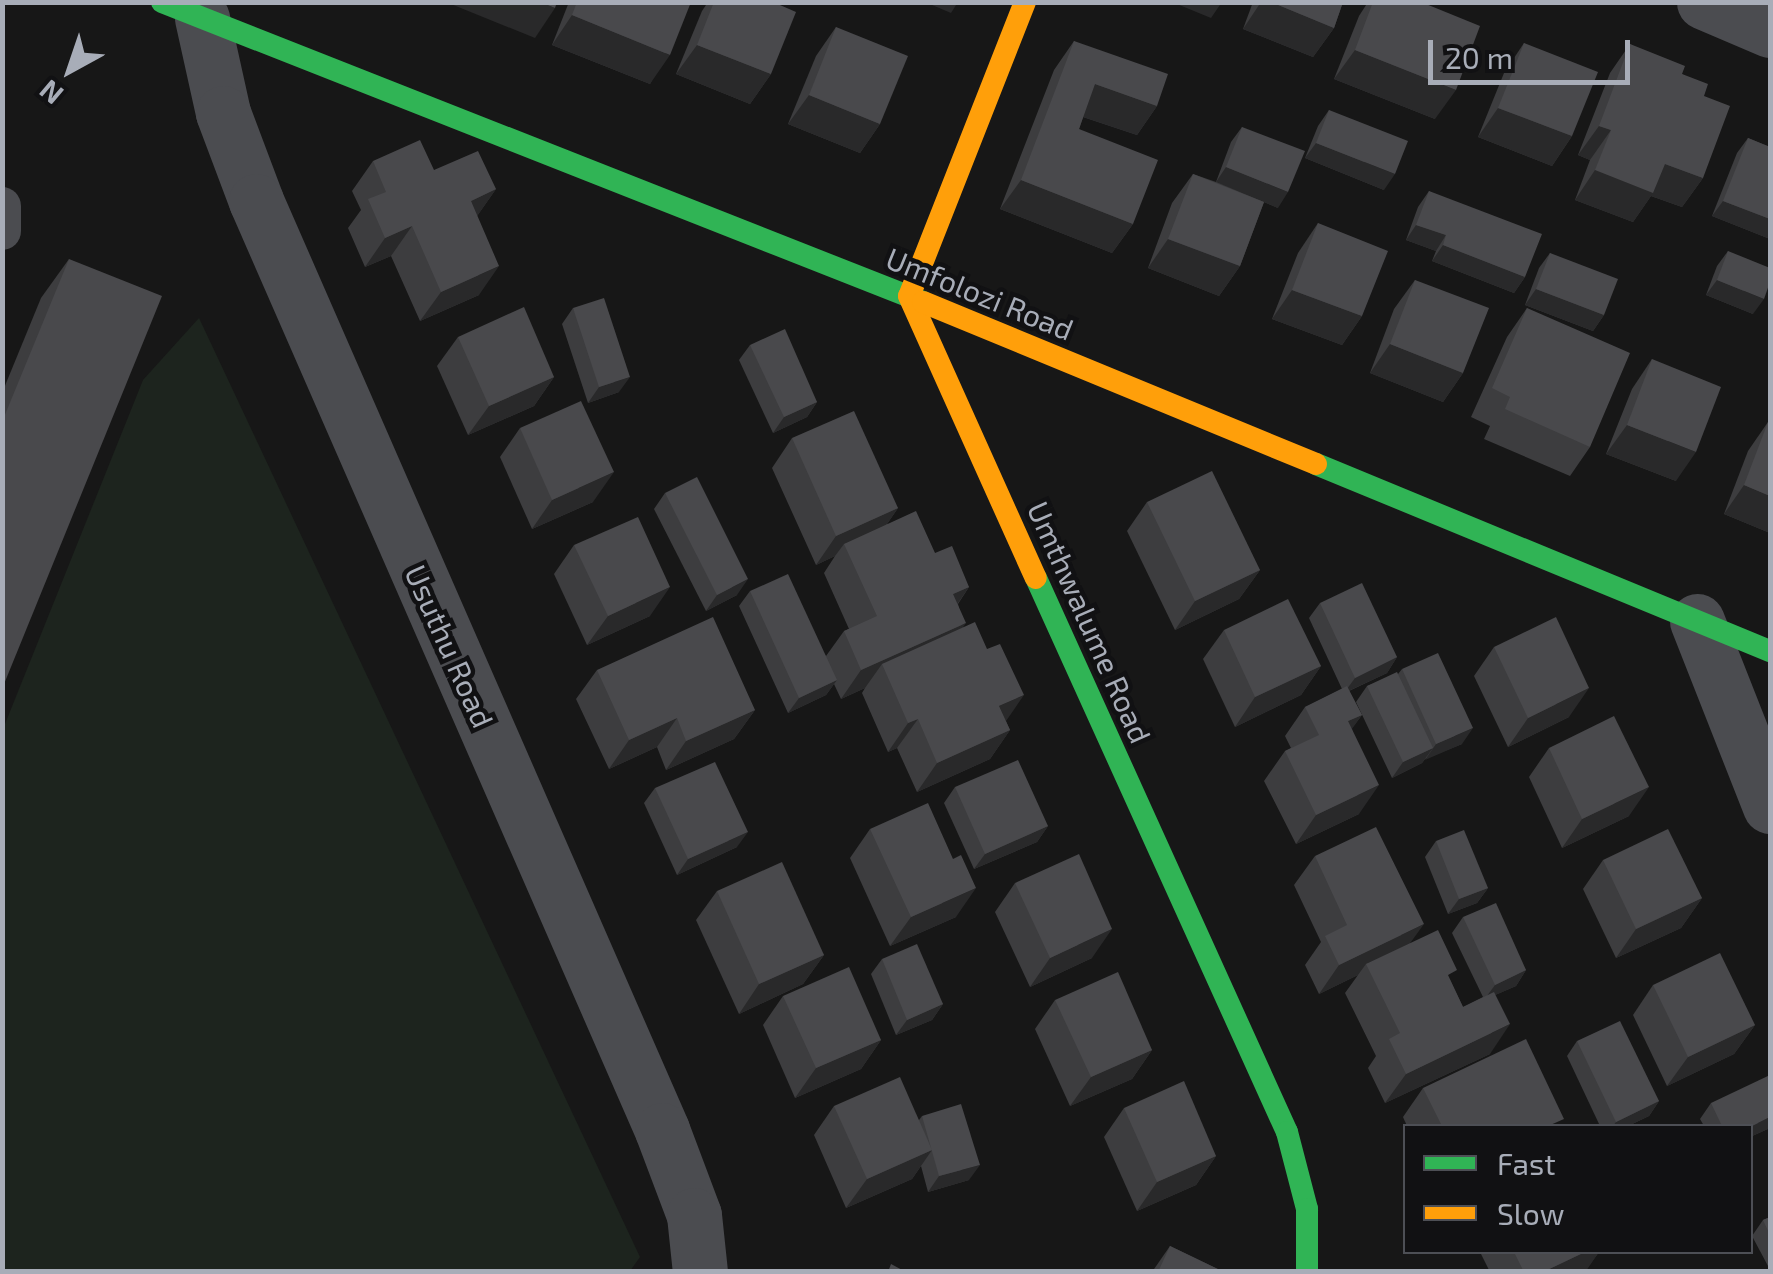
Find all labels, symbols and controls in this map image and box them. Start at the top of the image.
north arrow [20,20,120,120]
scale bar [1433,20,1636,82]
text: 20 m [1445,39,1513,75]
text: N [32,73,69,113]
street label: Umfolozi Road [881,239,1079,347]
street label: Umthwalume Road [1021,496,1159,748]
street label: Usuthu Road [398,559,502,733]
legend [1403,1124,1753,1254]
text: Fast [1497,1145,1556,1181]
text: Slow [1497,1195,1564,1231]

